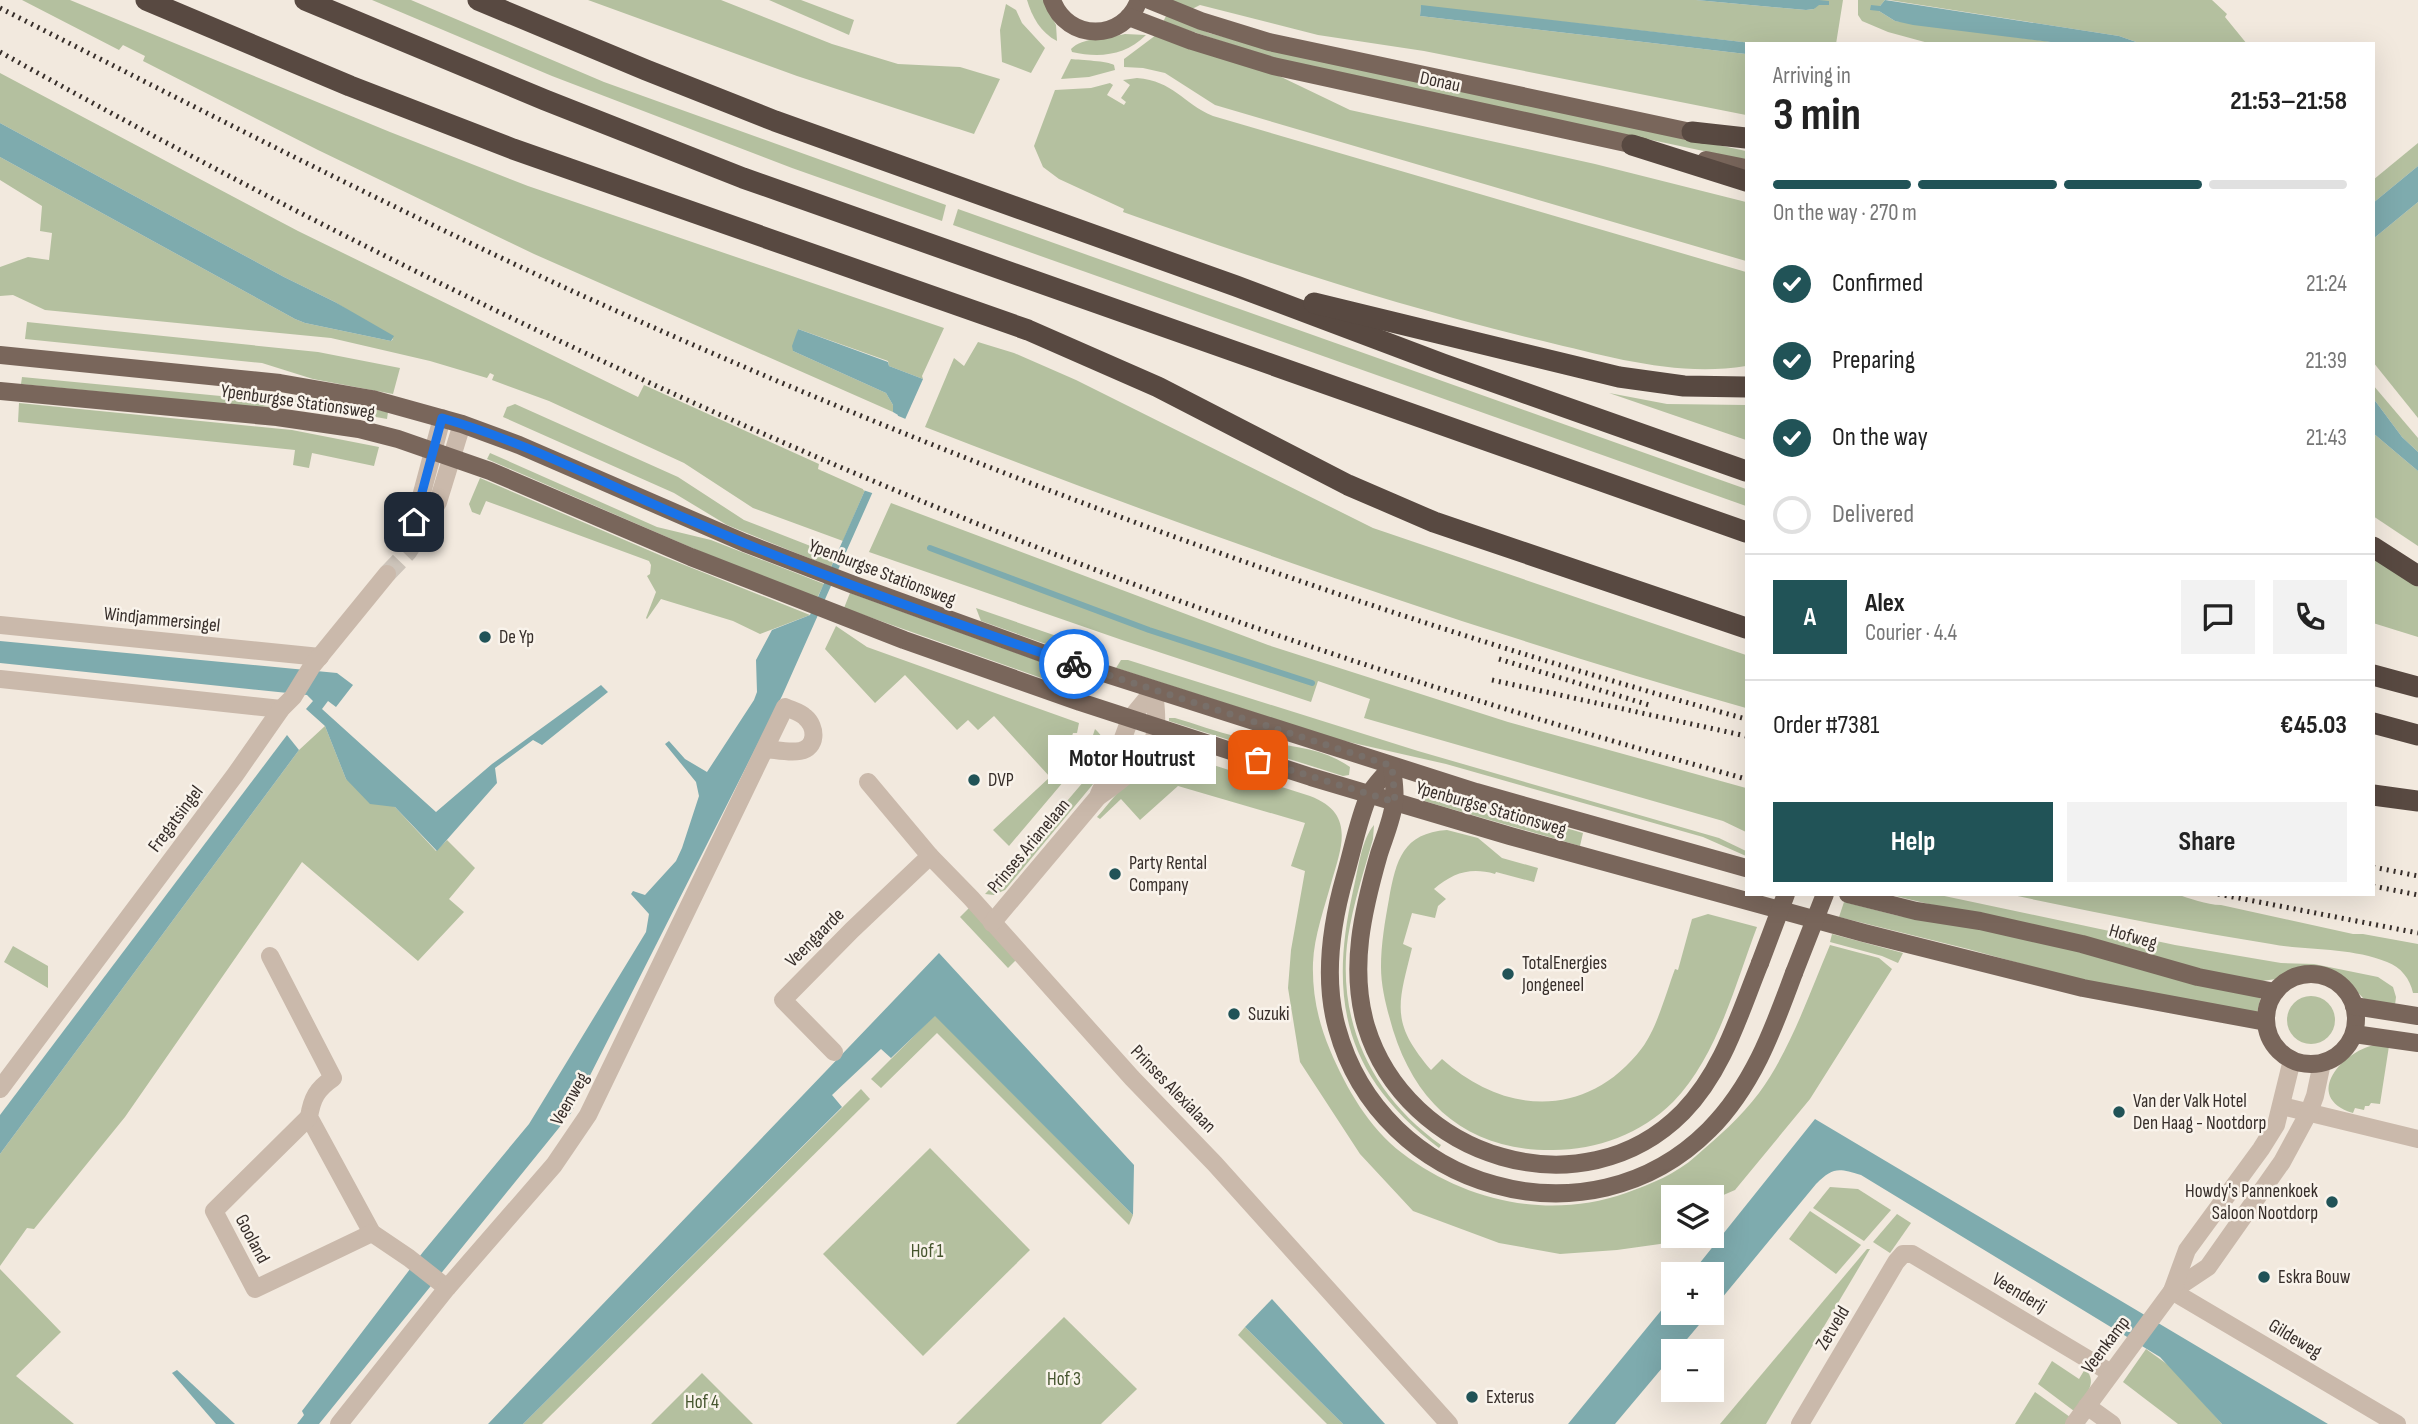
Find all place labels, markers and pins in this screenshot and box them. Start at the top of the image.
pin [384,492,444,552]
place label: De Yp [499,626,534,649]
marker: De Yp [477,629,493,645]
pin [1228,730,1288,790]
callout: Motor Houtrust [1048,736,1216,784]
place label: DVP [988,769,1014,792]
marker: DVP [966,772,982,788]
place label: Party Rental Company [1129,852,1207,897]
marker: Party Rental Company [1107,866,1123,882]
place label: TotalEnergies Jongeneel [1521,952,1607,997]
marker: TotalEnergies Jongeneel [1500,966,1516,982]
place label: Suzuki [1248,1003,1290,1026]
marker: Suzuki [1226,1006,1242,1022]
place label: Van der Valk Hotel Den Haag - Nootdorp [2133,1090,2266,1135]
marker: Van der Valk Hotel Den Haag - Nootdorp [2111,1104,2127,1120]
place label: Howdy's Pannenkoek Saloon Nootdorp [2185,1180,2319,1225]
marker: Howdy's Pannenkoek Saloon Nootdorp [2324,1194,2340,1210]
place label: Eskra Bouw [2278,1266,2351,1289]
marker: Eskra Bouw [2256,1269,2272,1285]
place label: Exterus [1486,1386,1535,1409]
marker: Exterus [1464,1389,1480,1405]

